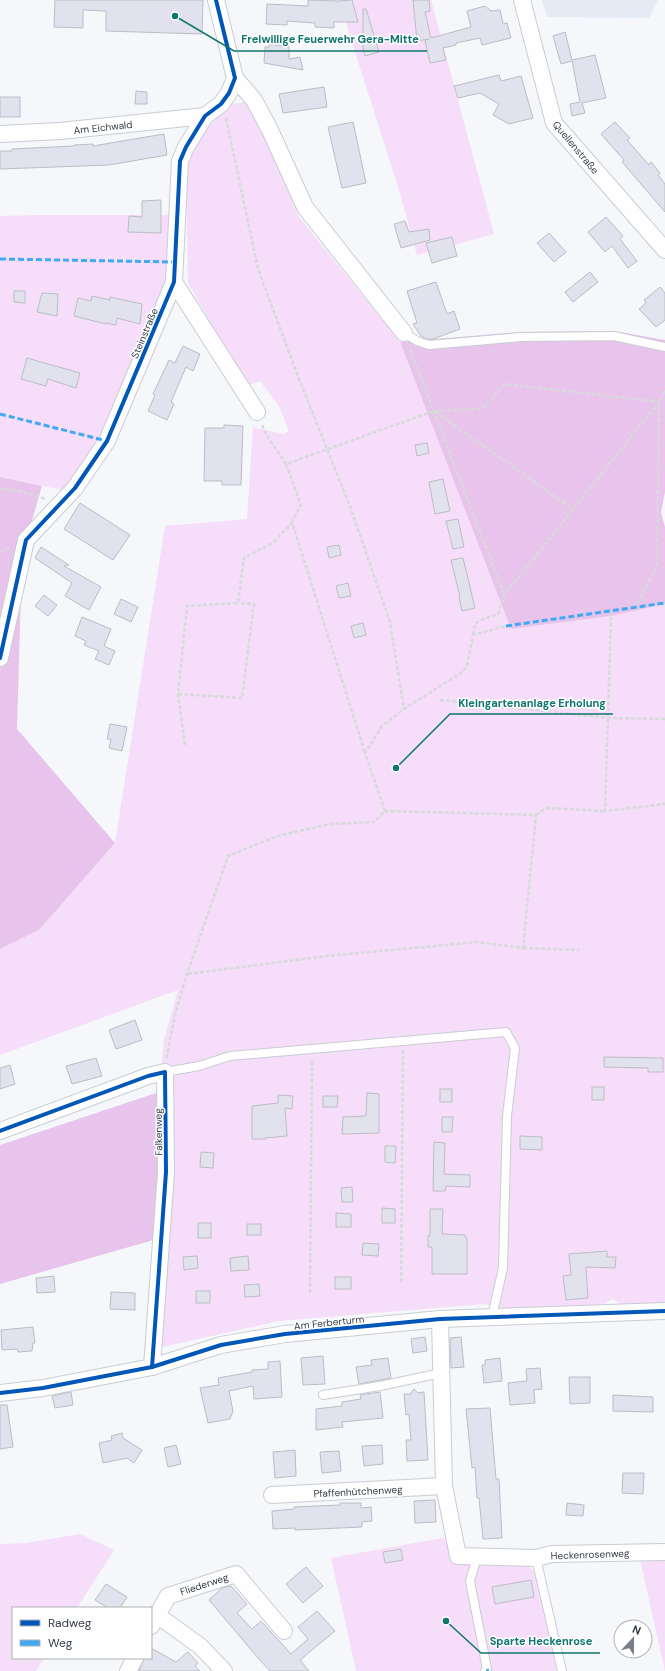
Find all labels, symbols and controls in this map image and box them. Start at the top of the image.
callout: Freiwillige Feuerwehr Gera-Mitte [234,28,427,51]
text: Freiwillige Feuerwehr Gera-Mitte [241,32,419,46]
street label: Am Eichwald [73,118,133,137]
street label: Quellenstraße [550,118,602,177]
street label: Steinstraße [128,306,161,360]
callout: Kleingartenanlage Erholung [450,691,613,714]
text: Kleingartenanlage Erholung [458,696,606,710]
street label: Falkenweg [152,1108,165,1156]
street label: Am Ferberturm [293,1312,365,1333]
street label: Pfaffenhütchenweg [313,1483,403,1500]
street label: Heckenrosenweg [550,1547,630,1562]
street label: Fliederweg [178,1570,230,1598]
legend [12,1607,152,1659]
text: Radweg [48,1615,92,1631]
north arrow [613,1619,653,1659]
text: N [630,1622,643,1638]
callout: Sparte Heckenrose [481,1630,600,1653]
text: Sparte Heckenrose [490,1634,593,1648]
text: Weg [48,1635,73,1651]

